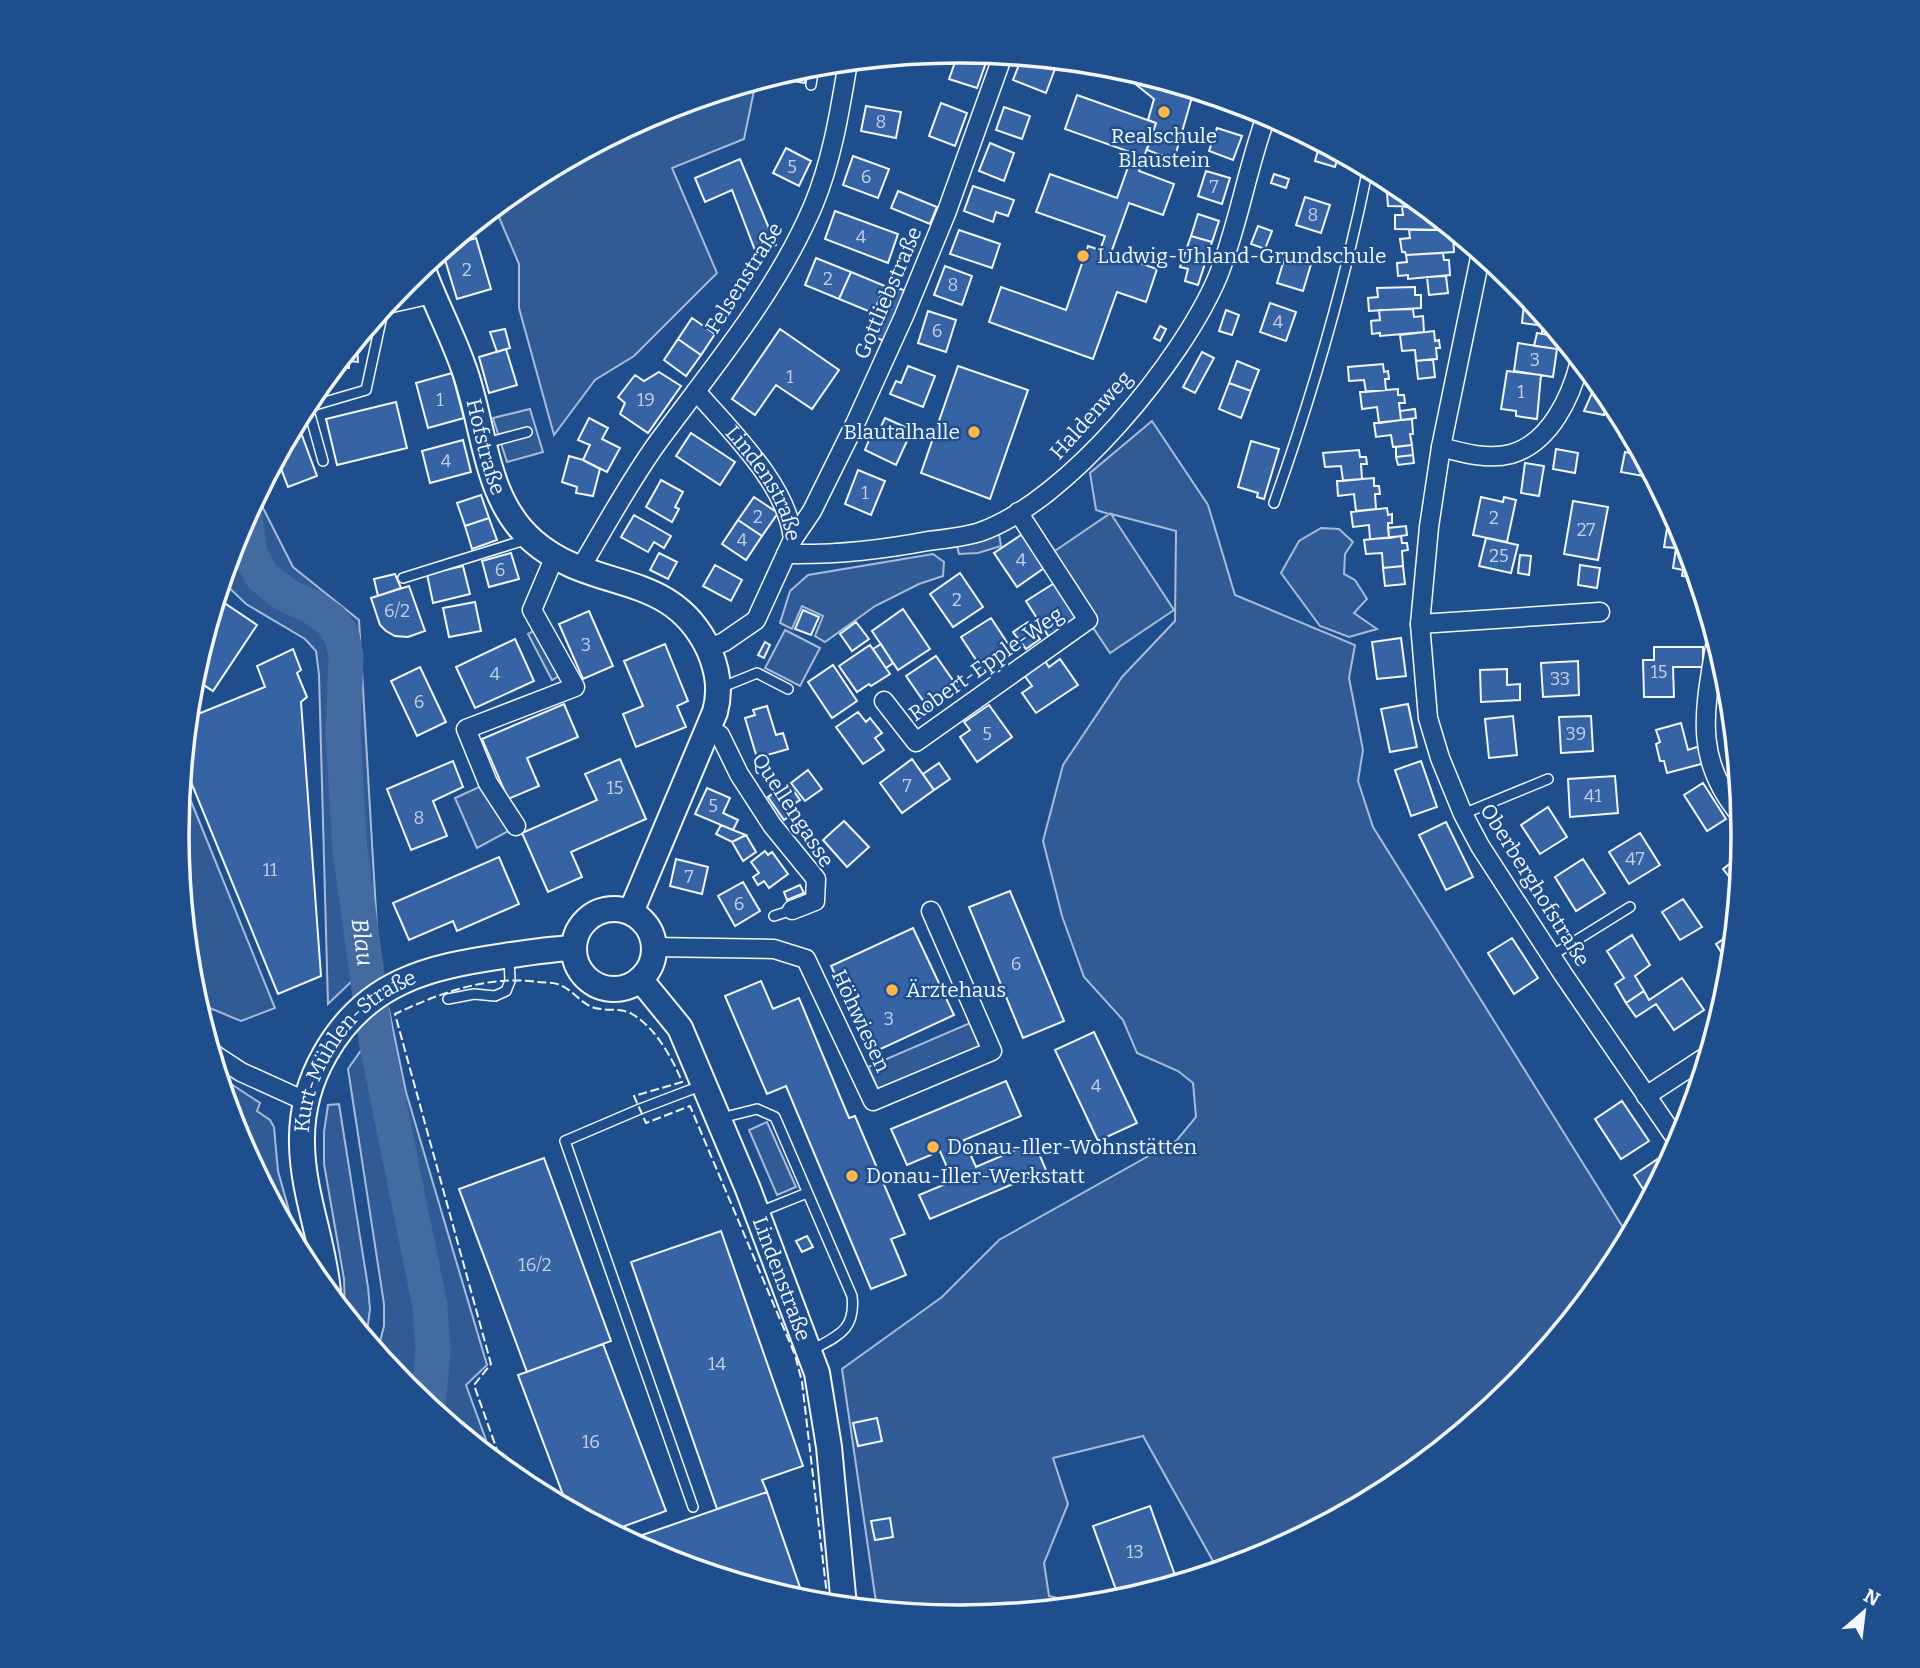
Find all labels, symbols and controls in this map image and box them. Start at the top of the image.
marker: Realschule Blaustein [1156,104,1172,120]
house number: 8 [876,111,886,133]
place label: Realschule Blaustein [1111,123,1217,173]
house number: 5 [787,156,797,178]
house number: 6 [861,166,871,188]
house number: 7 [1209,176,1219,198]
house number: 8 [1308,204,1318,226]
street label: Felsenstraße [700,218,788,338]
street label: Gottliebstraße [848,223,928,363]
house number: 4 [856,226,867,248]
place label: Ludwig-Uhland-Grundschule [1097,243,1387,269]
marker: Ludwig-Uhland-Grundschule [1075,248,1091,264]
house number: 2 [462,259,472,281]
house number: 2 [823,268,833,290]
house number: 8 [948,274,958,296]
house number: 4 [1273,311,1284,333]
house number: 6 [932,320,942,342]
house number: 3 [1530,349,1540,371]
street label: Haldenweg [1044,365,1138,465]
house number: 1 [786,366,794,388]
house number: 1 [1517,381,1525,403]
house number: 1 [436,389,444,411]
house number: 19 [637,389,655,411]
street label: Hofstraße [461,396,511,499]
place label: Blautalhalle [843,419,960,445]
street label: Lindenstraße [720,420,806,543]
marker: Blautalhalle [966,424,982,440]
house number: 4 [441,450,452,472]
house number: 1 [861,482,869,504]
house number: 2 [753,506,763,528]
house number: 2 [1489,507,1499,529]
house number: 27 [1577,519,1595,541]
house number: 4 [737,529,748,551]
house number: 25 [1489,545,1509,567]
house number: 4 [1016,549,1027,571]
house number: 6 [495,559,505,581]
house number: 2 [952,589,962,611]
house number: 6/2 [384,600,410,622]
street label: Robert-Epple-Weg [904,601,1068,727]
house number: 3 [581,634,591,656]
house number: 15 [1651,661,1667,683]
house number: 4 [490,663,501,685]
house number: 33 [1550,668,1570,690]
house number: 6 [414,691,424,713]
house number: 5 [982,723,992,745]
house number: 39 [1566,723,1586,745]
street label: Quellengasse [746,748,840,872]
house number: 7 [902,775,912,797]
house number: 15 [607,777,623,799]
house number: 41 [1584,785,1603,807]
house number: 5 [708,795,718,817]
street label: Oberberghofstraße [1474,799,1596,971]
house number: 8 [414,807,424,829]
house number: 47 [1625,848,1645,870]
house number: 11 [263,859,278,881]
house number: 7 [684,866,694,888]
house number: 6 [734,893,744,915]
water label: Blau [345,917,380,968]
house number: 6 [1011,953,1021,975]
street label: Kurt-Mühlen-Straße [289,964,420,1134]
street label: Höhwiesen [826,966,896,1076]
place label: Ärztehaus [906,977,1006,1003]
marker: Ärztehaus [884,982,900,998]
house number: 3 [884,1008,894,1030]
house number: 4 [1091,1075,1102,1097]
place label: Donau-Iller-Wohnstätten [947,1134,1197,1160]
marker: Donau-Iller-Wohnstätten [925,1139,941,1155]
place label: Donau-Iller-Werkstatt [866,1163,1085,1189]
marker: Donau-Iller-Werkstatt [844,1168,860,1184]
street label: Lindenstraße [747,1213,817,1345]
house number: 16/2 [518,1254,552,1276]
house number: 14 [708,1353,726,1375]
house number: 16 [582,1431,600,1453]
house number: 13 [1126,1541,1144,1563]
north arrow [1829,1577,1899,1647]
text: N [1860,1584,1884,1611]

